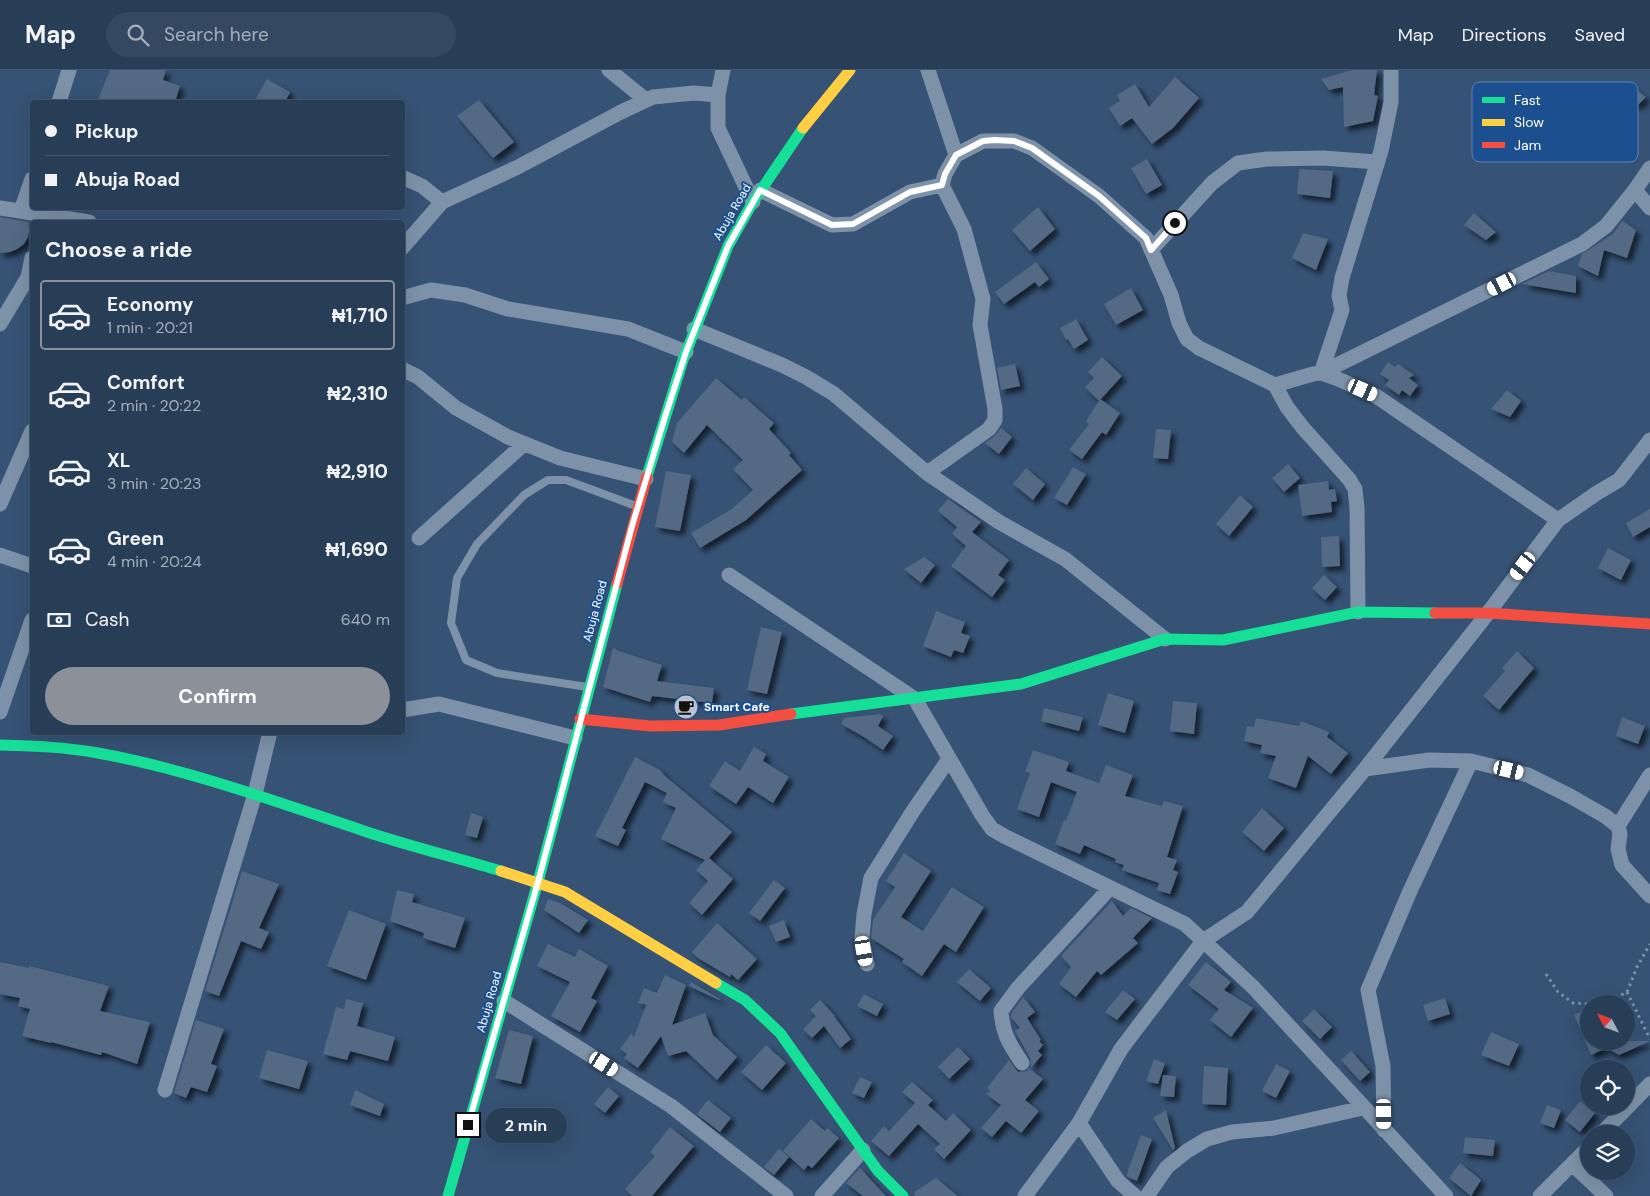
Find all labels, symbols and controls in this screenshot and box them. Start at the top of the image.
search box [106,12,456,57]
text: Map [25,19,76,50]
icon: search [124,21,152,49]
text: Search here [164,22,269,47]
text: Map [1398,23,1434,47]
text: Directions [1462,23,1547,47]
text: Saved [1575,23,1625,47]
legend [1472,82,1638,162]
text: Fast [1514,91,1541,109]
text: Slow [1514,113,1544,131]
text: Pickup [75,119,139,144]
text: Jam [1514,136,1541,154]
text: Abuja Road [75,167,180,192]
street label: Abuja Road [709,181,755,243]
route start [1164,212,1186,234]
text: Choose a ride [45,235,193,264]
car [1485,271,1518,297]
text: Economy [107,292,194,317]
icon: car [47,293,92,338]
text: ₦1,710 [332,303,388,328]
text: 1 min · 20:21 [107,317,193,338]
text: Comfort [107,370,185,395]
icon: car [47,371,92,416]
car [1346,377,1379,403]
text: ₦2,310 [327,381,388,406]
text: 2 min · 20:22 [107,395,201,416]
text: XL [107,448,130,473]
icon: car [47,449,92,494]
text: ₦2,910 [326,459,388,484]
text: 3 min · 20:23 [107,473,202,494]
text: Green [107,526,164,551]
icon: car [47,527,92,572]
text: ₦1,690 [326,537,388,562]
car [1507,550,1538,582]
text: 4 min · 20:24 [107,551,202,572]
street label: Abuja Road [579,579,611,643]
icon: cash [45,606,73,634]
text: Cash [85,607,129,632]
text: 640 m [341,609,390,630]
button: Confirm [45,667,390,725]
cafe icon: Smart Cafe [673,694,699,720]
place label: Smart Cafe [704,699,770,715]
car [1492,759,1525,781]
car [854,935,873,967]
street label: Abuja Road [473,970,505,1034]
north arrow [1580,995,1635,1050]
map controls [1580,995,1635,1180]
car [587,1050,620,1078]
button: locate [1580,1060,1635,1115]
car [1376,1099,1391,1129]
callout: 2 min [486,1108,568,1142]
route end [457,1114,479,1136]
text: 2 min [505,1115,547,1136]
button: layers [1580,1125,1635,1180]

